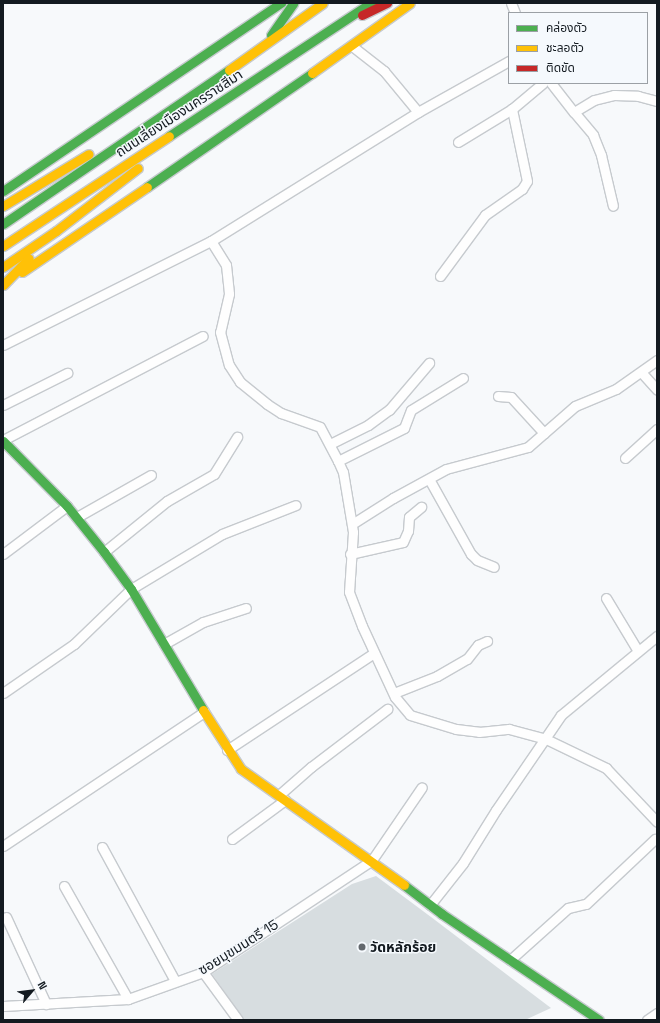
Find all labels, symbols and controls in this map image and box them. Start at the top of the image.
legend [508,12,648,84]
text: คล่องตัว [546,20,587,36]
text: ชะลอตัว [546,40,584,56]
text: ติดขัด [546,60,575,76]
street label: ถนนเลี่ยงเมืองนครราชสีมา [112,66,246,160]
street label: ซอยมุขมนตรี 15 [195,916,281,978]
place label: วัดหลักร้อย [370,939,436,955]
marker: วัดหลักร้อย [357,942,367,952]
north arrow [12,971,52,1011]
text: N [35,979,51,992]

